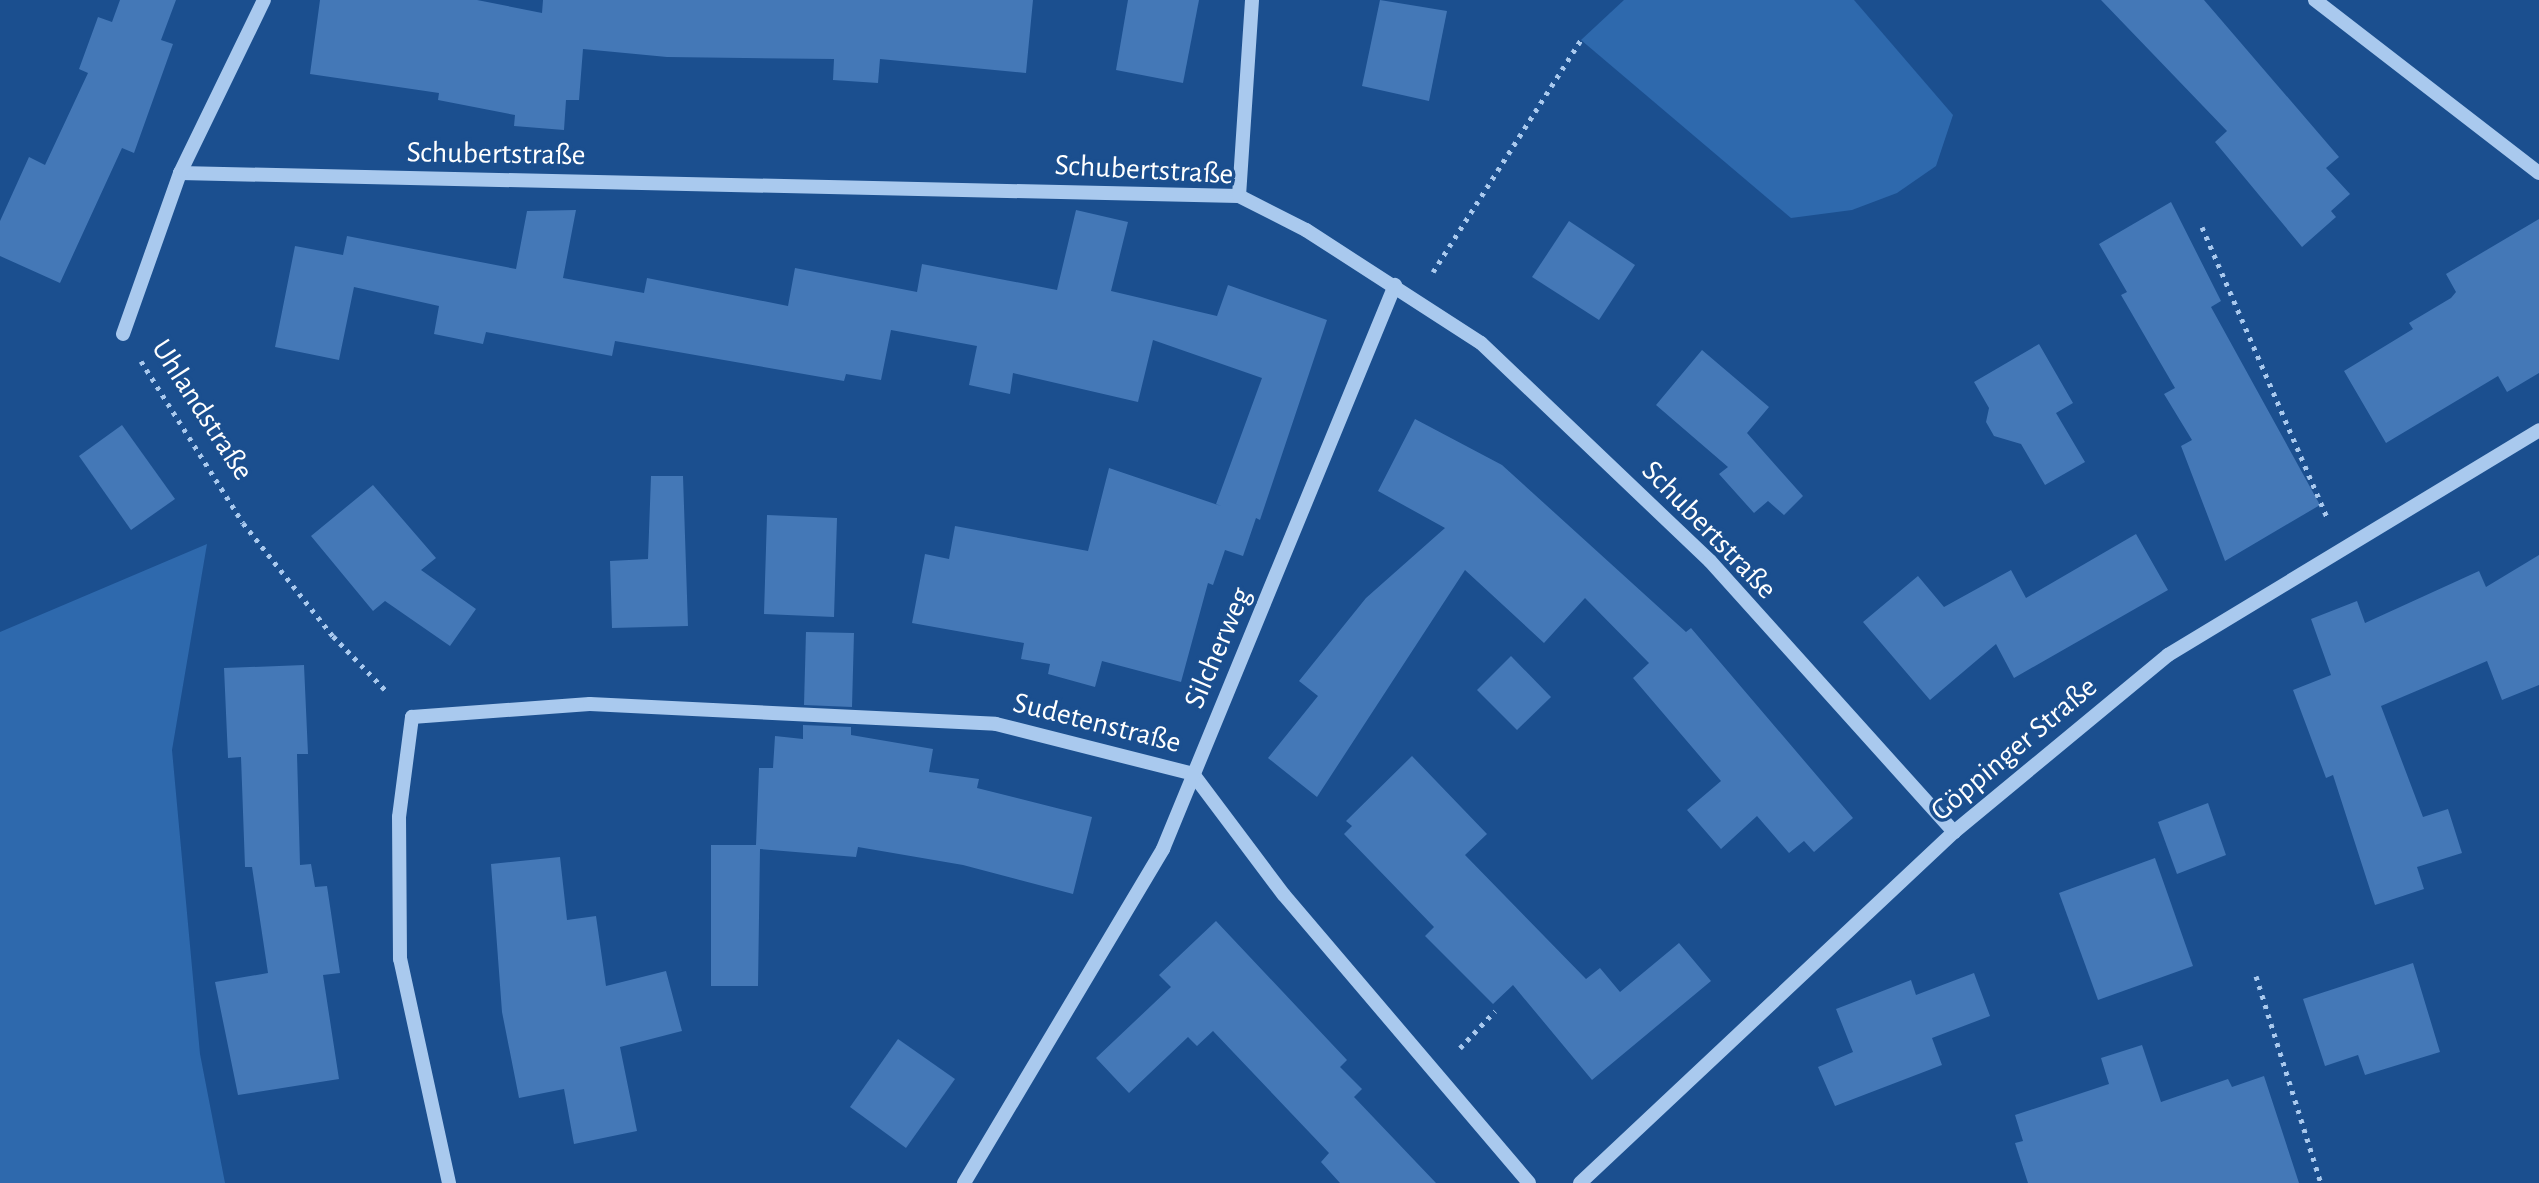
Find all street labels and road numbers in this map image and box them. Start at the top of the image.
street label: Schubertstraße [406,134,586,174]
street label: Schubertstraße [1054,147,1234,193]
street label: Uhlandstraße [143,333,261,487]
street label: Schubertstraße [1634,453,1784,607]
street label: Silcherweg [1176,582,1260,714]
street label: Göppinger Straße [1924,669,2104,829]
street label: Sudetenstraße [1009,685,1185,761]

